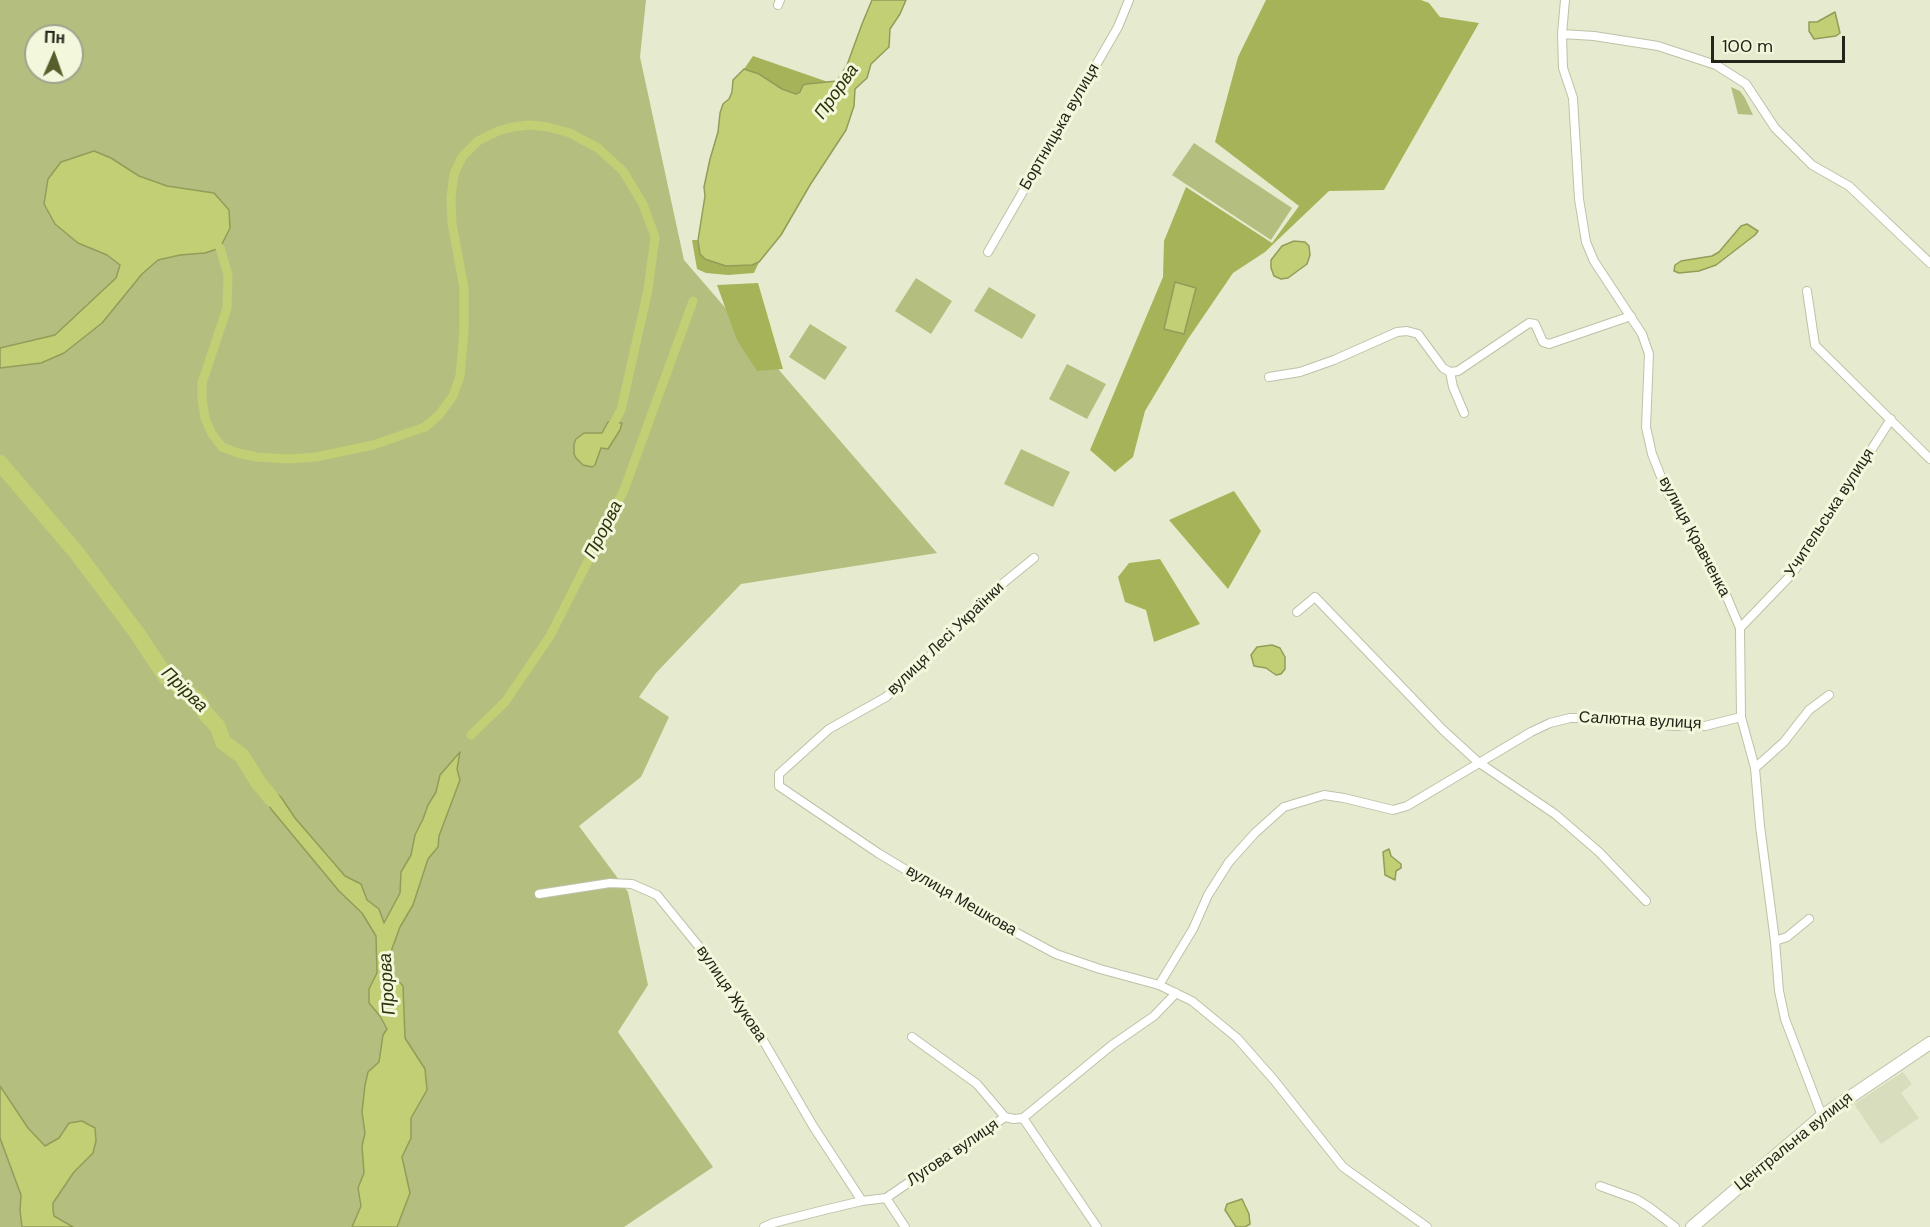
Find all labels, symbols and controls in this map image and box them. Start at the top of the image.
north arrow [24,24,84,84]
scale bar [1714,24,1848,62]
text: Пн [44,27,66,48]
text: 100 m [1722,34,1773,58]
water label: Прорва [810,60,864,124]
street label: Бортницька вулиця [1016,60,1104,194]
street label: Учительська вулиця [1781,445,1879,581]
street label: вулиця Кравченка [1654,474,1734,600]
water label: Прорва [580,497,628,563]
street label: вулиця Лесі Українки [884,578,1008,700]
water label: Прірва [156,663,212,717]
street label: Салютна вулиця [1578,708,1702,734]
street label: вулиця Мешкова [902,862,1020,940]
street label: вулиця Жукова [692,942,770,1046]
water label: Прорва [375,952,401,1016]
street label: Центральна вулиця [1731,1089,1857,1195]
street label: Лугова вулиця [904,1115,1002,1191]

